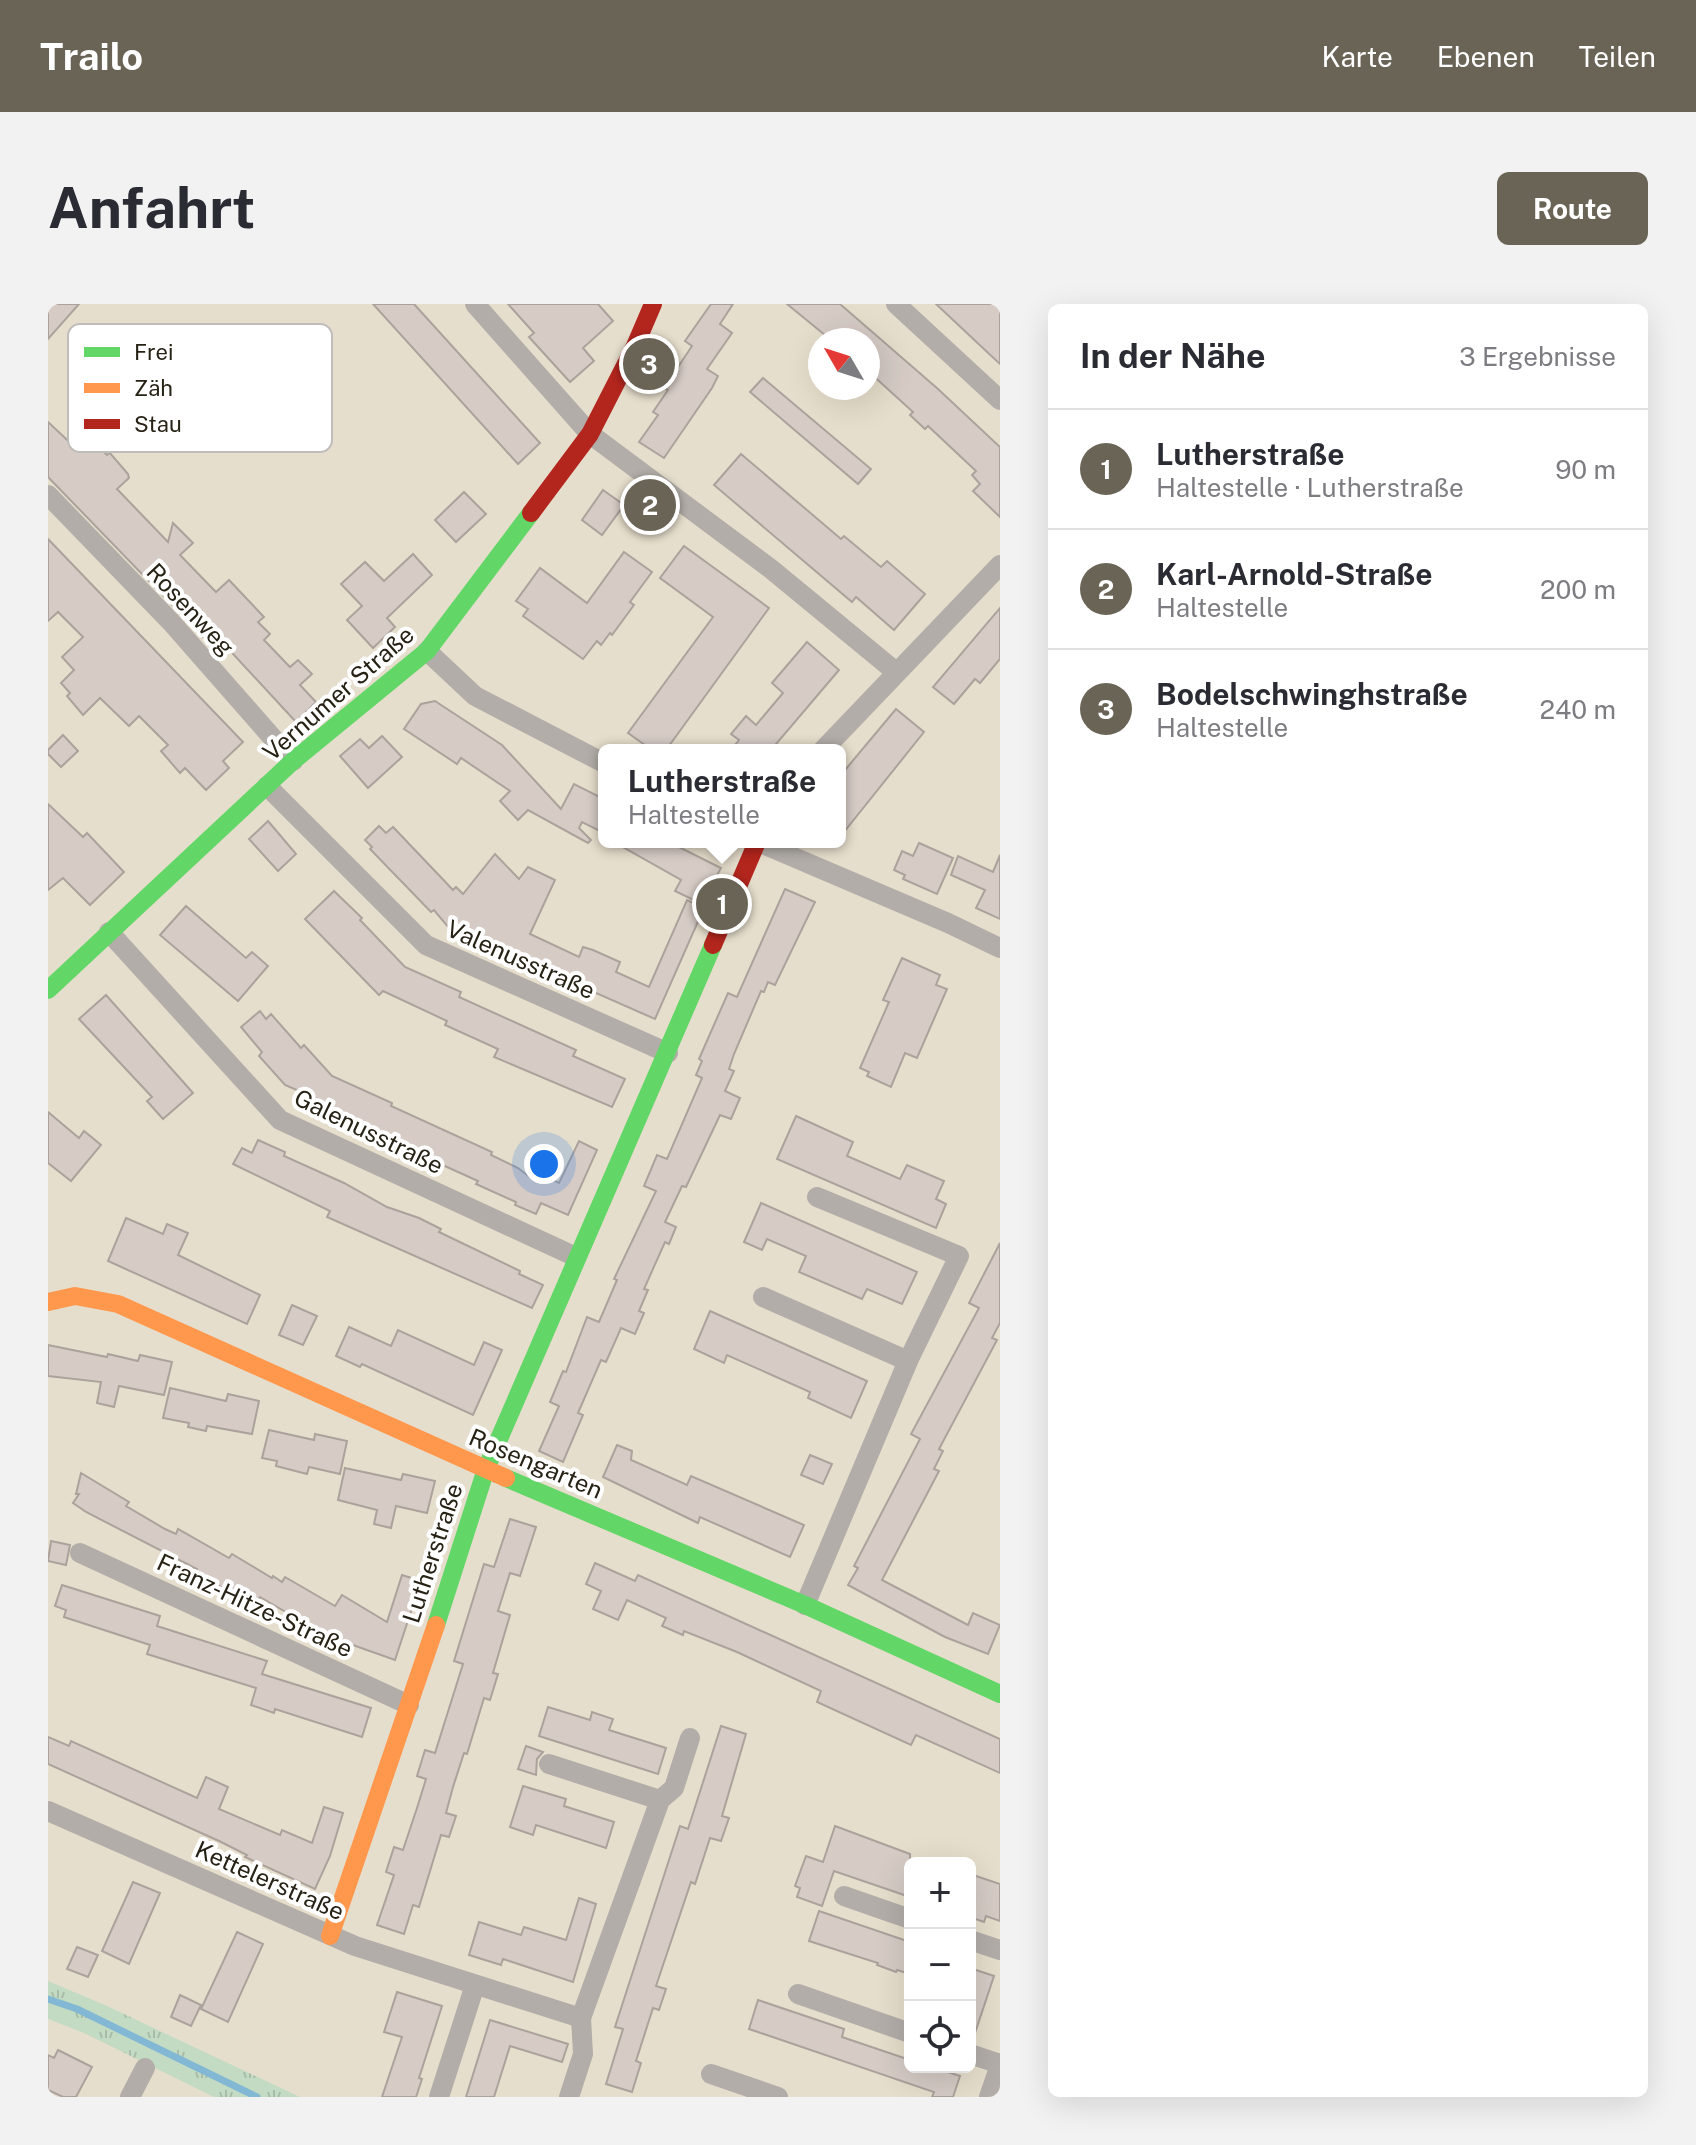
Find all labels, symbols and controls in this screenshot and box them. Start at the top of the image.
text: Trailo [40,34,143,79]
text: Karte [1322,40,1393,73]
text: Ebenen [1437,40,1535,73]
text: Teilen [1579,40,1656,73]
button: Route [1497,172,1648,245]
text: Anfahrt [48,175,255,241]
legend [68,324,332,452]
north arrow [808,328,880,400]
pin: 3 [623,334,675,394]
text: In der Nähe [1080,336,1266,376]
text: Frei [134,339,173,365]
text: 3 Ergebnisse [1459,341,1616,372]
text: Zäh [134,375,173,401]
text: Stau [134,411,182,437]
text: Lutherstraße [1156,436,1345,472]
text: 1 [1100,454,1112,485]
text: 90 m [1555,454,1616,485]
text: Haltestelle · Lutherstraße [1156,472,1464,503]
pin: 2 [624,475,676,535]
text: Karl-Arnold-Straße [1156,556,1433,592]
street label: Rosenweg [141,557,241,661]
text: 2 [1098,574,1114,605]
text: 200 m [1540,574,1616,605]
text: Haltestelle [1156,592,1288,623]
street label: Vernumer Straße [257,620,419,766]
text: Bodelschwinghstraße [1156,676,1468,712]
text: 3 [1097,694,1115,725]
text: 240 m [1539,694,1616,725]
text: Haltestelle [1156,712,1288,743]
popup [598,744,846,848]
text: Lutherstraße [628,763,816,799]
text: Haltestelle [628,799,760,830]
pin: 1 [696,874,748,934]
street label: Valenusstraße [442,914,600,1004]
street label: Galenusstraße [290,1083,448,1179]
your location [524,1144,564,1184]
street label: Rosengarten [465,1422,607,1504]
street label: Lutherstraße [396,1480,468,1626]
street label: Franz-Hitze-Straße [153,1547,357,1663]
street label: Kettelerstraße [191,1835,349,1925]
map controls [904,1857,976,2073]
button: + [904,1857,976,1929]
button: − [904,1929,976,2001]
button: locate [904,2001,976,2073]

